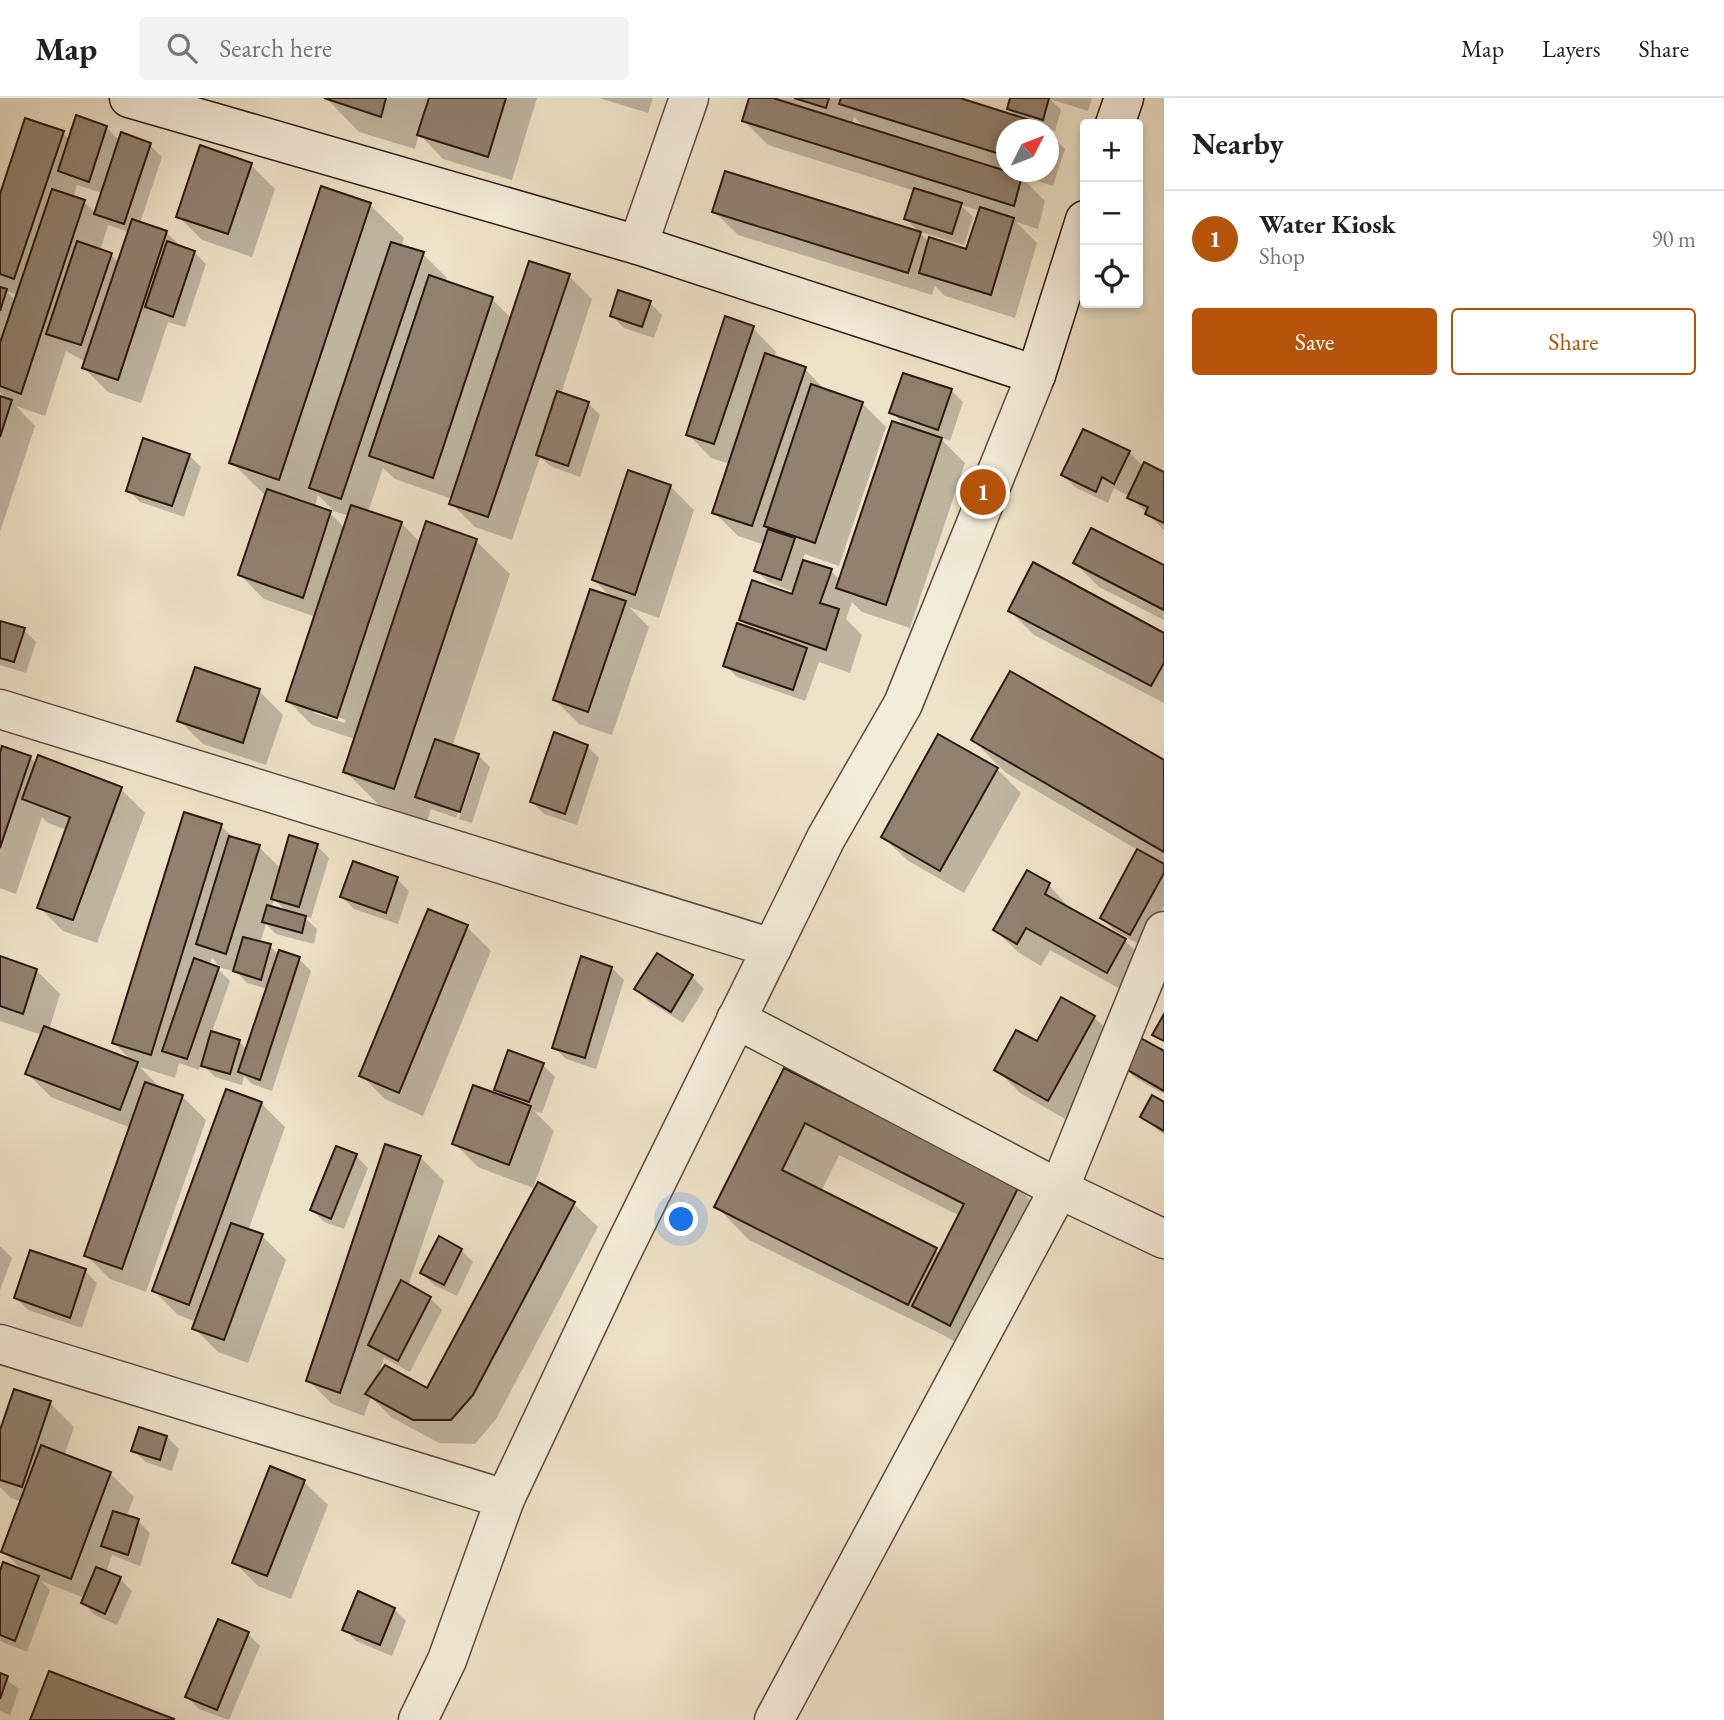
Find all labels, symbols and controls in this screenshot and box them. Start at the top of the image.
search box [139,17,629,80]
text: Map [35,27,97,70]
icon: search [163,29,201,67]
text: Search here [219,31,332,65]
text: Map [1461,33,1504,64]
text: Layers [1542,33,1601,64]
text: Share [1639,33,1689,64]
north arrow [996,119,1059,182]
map controls [1080,119,1143,308]
button: + [1080,119,1143,182]
text: Nearby [1192,124,1284,163]
button: − [1080,182,1143,245]
text: Water Kiosk [1259,207,1396,241]
text: 1 [1209,224,1221,254]
text: 90 m [1651,224,1696,254]
text: Shop [1259,241,1305,271]
button: locate [1080,245,1143,308]
button: Save [1192,308,1437,375]
button: Share [1451,308,1696,375]
pin: 1 [960,466,1006,518]
your location [664,1202,698,1236]

